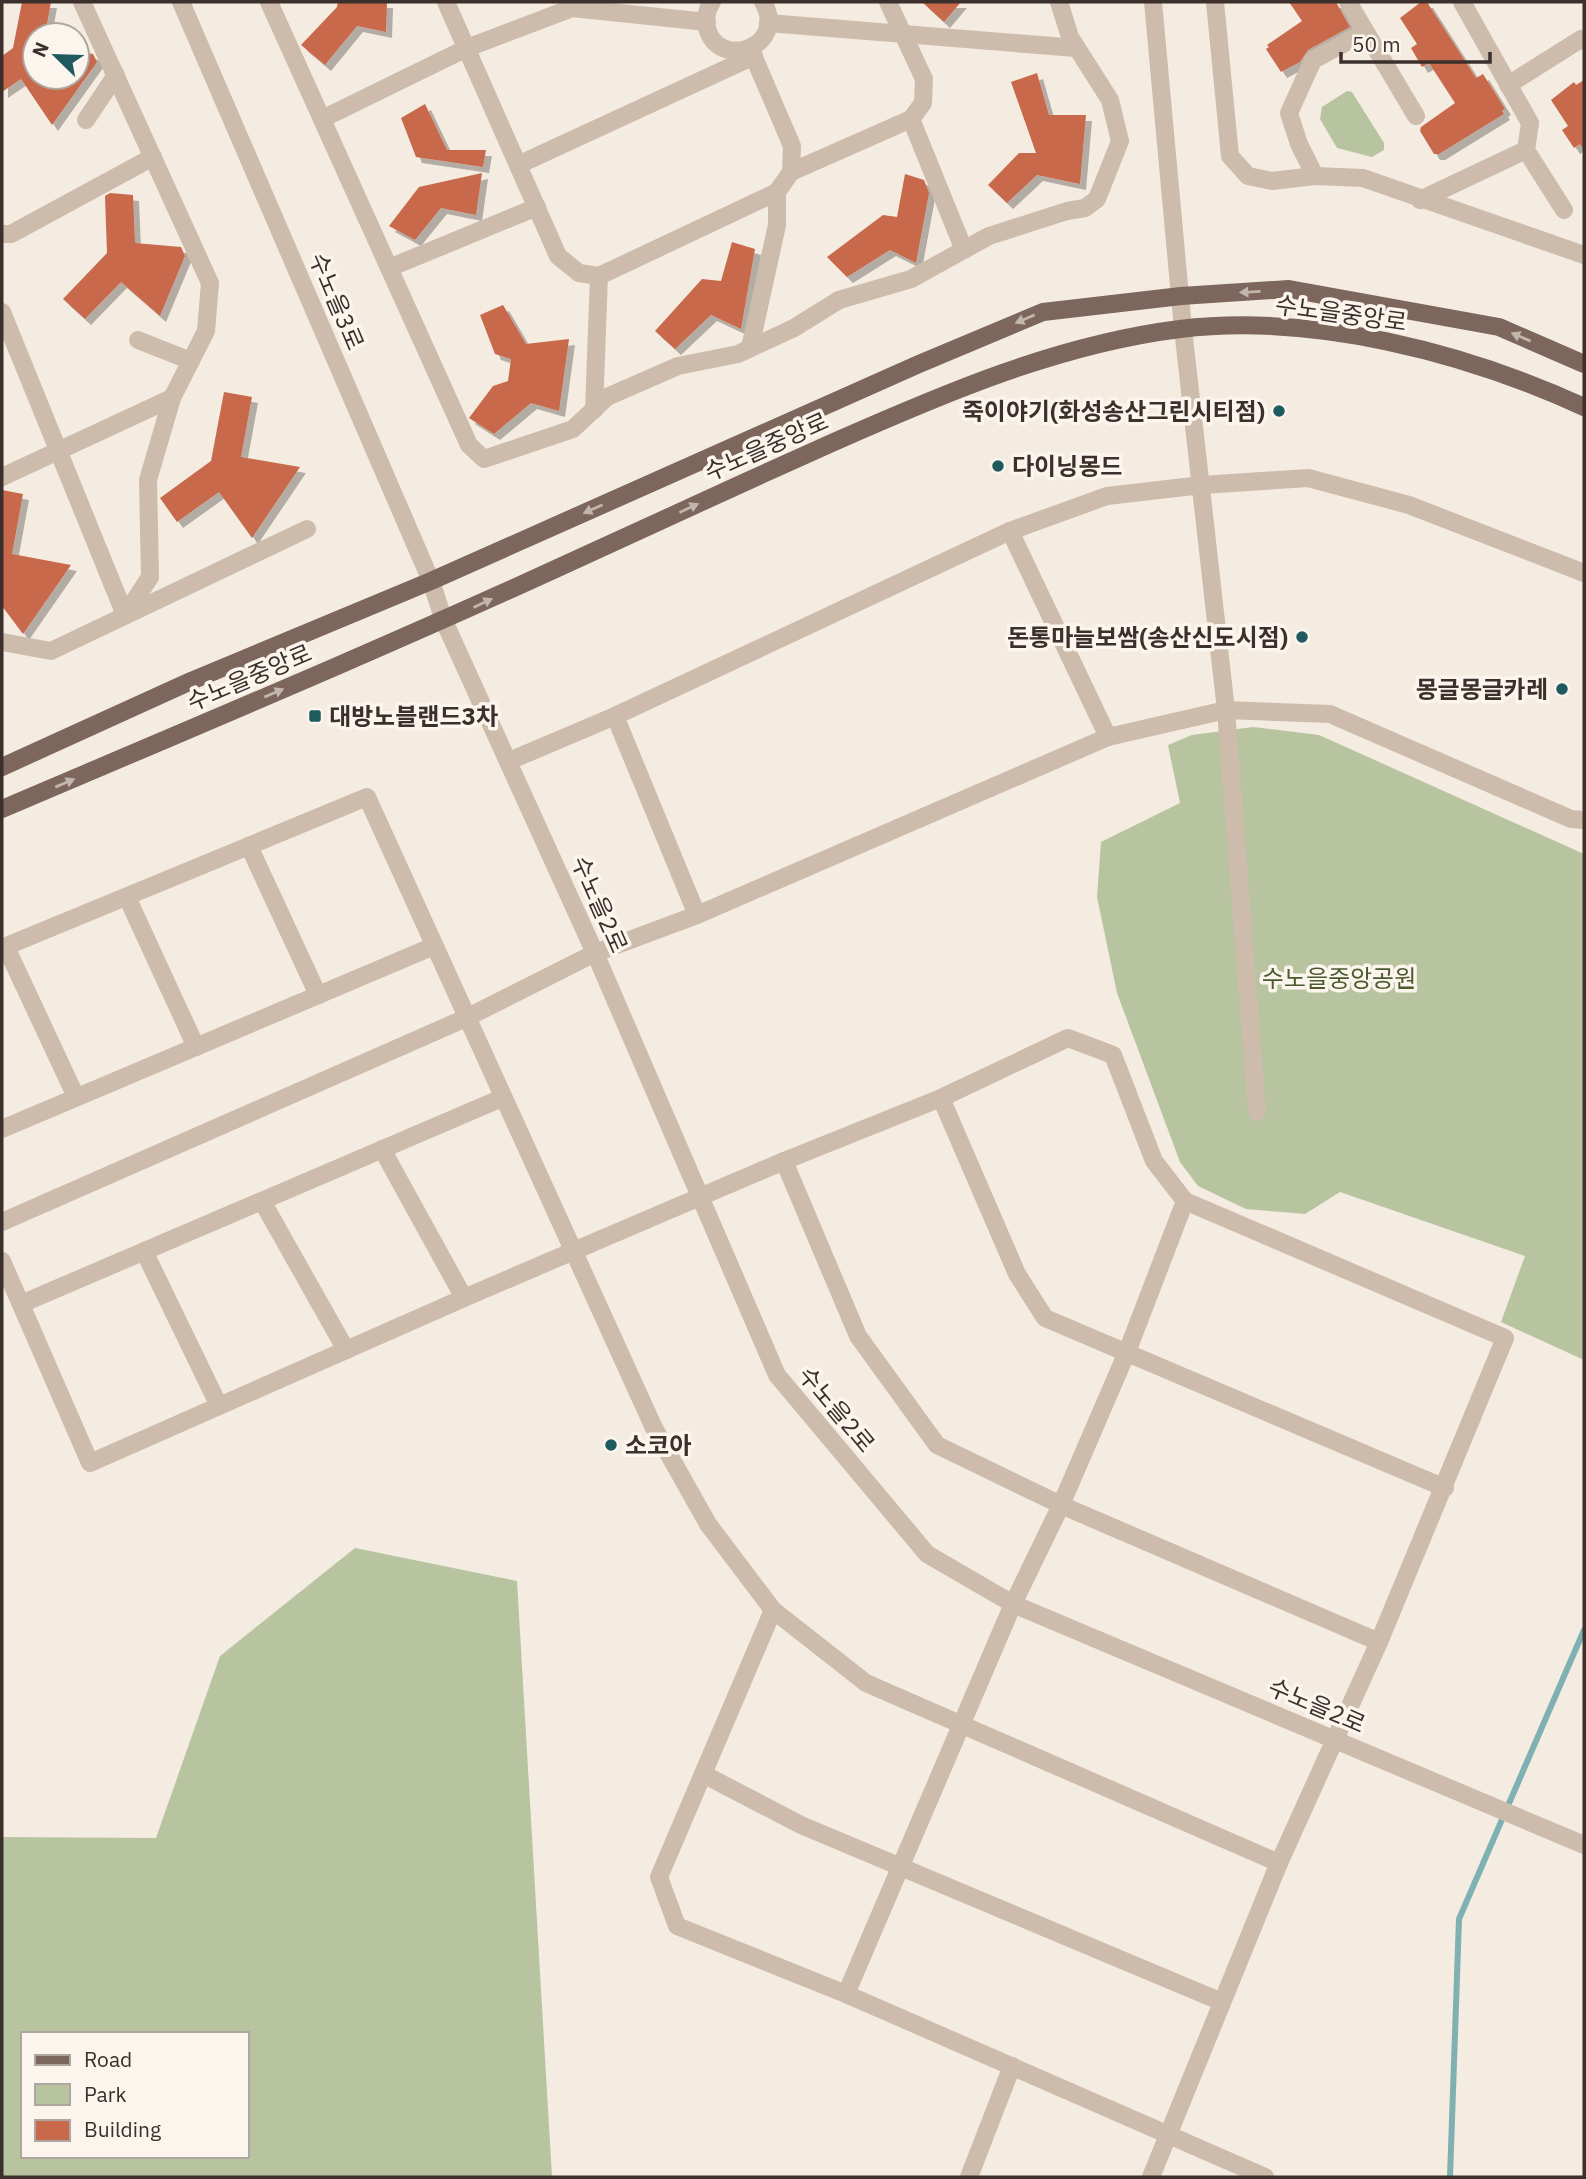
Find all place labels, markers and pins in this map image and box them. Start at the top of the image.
place label: 죽이야기(화성송산그린시티점) [962,395,1265,427]
marker: 죽이야기(화성송산그린시티점) [1271,403,1287,419]
place label: 다이닝몽드 [1012,450,1122,482]
marker: 다이닝몽드 [990,458,1006,474]
place label: 돈통마늘보쌈(송산신도시점) [1007,621,1288,653]
marker: 돈통마늘보쌈(송산신도시점) [1294,629,1310,645]
place label: 몽글몽글카레 [1416,673,1548,705]
marker: 몽글몽글카레 [1554,681,1570,697]
place label: 대방노블랜드3차 [329,700,498,732]
marker: 대방노블랜드3차 [307,708,323,724]
place label: 소코아 [625,1429,691,1461]
marker: 소코아 [603,1437,619,1453]

